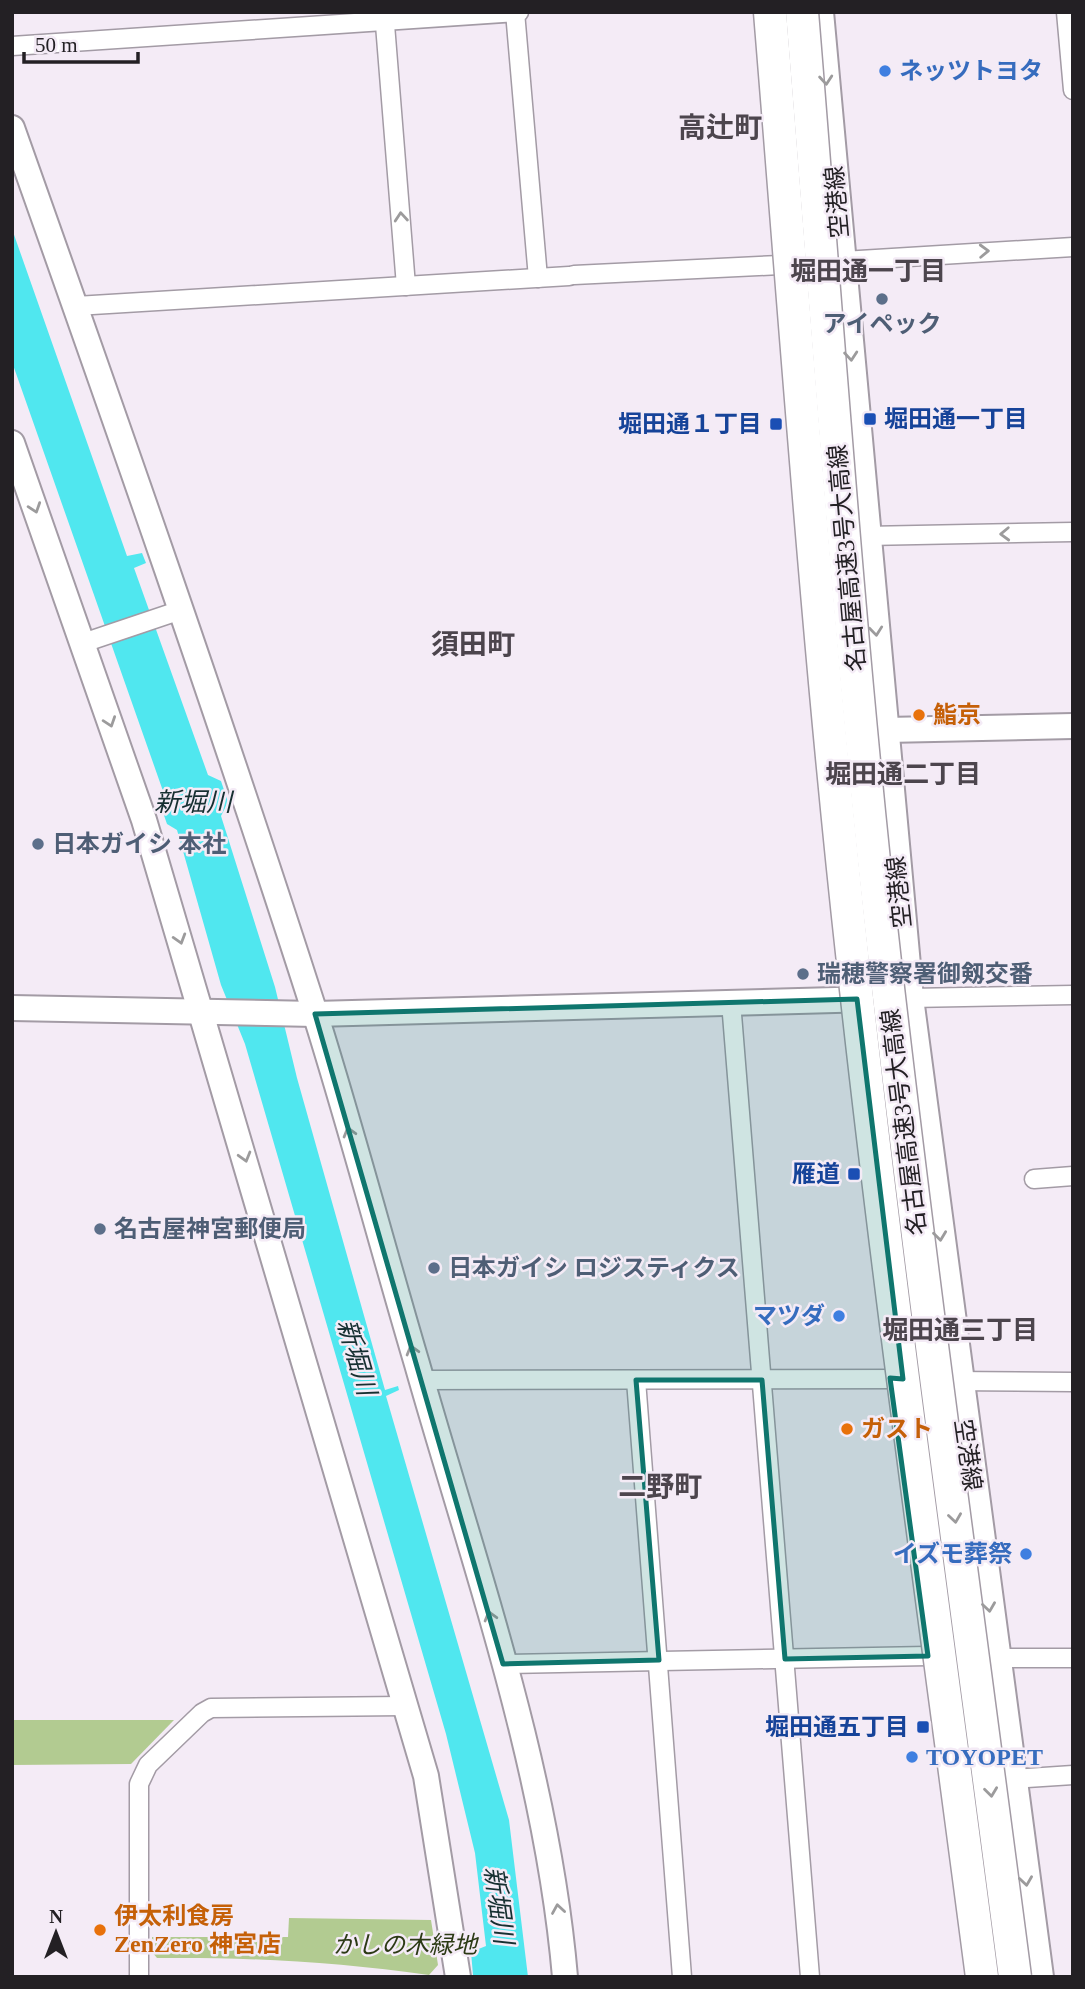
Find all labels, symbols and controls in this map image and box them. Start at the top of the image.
scale bar [24,21,138,65]
text: 50 m [35,33,78,57]
place label: ネッツトヨタ [899,58,1043,84]
marker: ネッツトヨタ [877,63,893,79]
one-way arrow [818,75,833,86]
district label: 高辻町 [678,112,762,143]
street label: 空港線 [821,165,853,239]
one-way arrow [394,212,409,223]
one-way arrow [979,243,990,258]
district label: 堀田通一丁目 [790,257,946,286]
marker: アイペック [874,291,890,307]
place label: アイペック [823,311,941,337]
one-way arrow [843,350,858,361]
place label: 堀田通一丁目 [884,406,1028,432]
place label: 堀田通１丁目 [618,411,762,437]
marker: 堀田通一丁目 [862,411,878,427]
marker: 堀田通１丁目 [768,416,784,432]
street label: 名古屋高速3号大高線 [824,443,870,673]
one-way arrow [27,501,41,513]
one-way arrow [999,526,1010,541]
one-way arrow [868,626,883,637]
district label: 須田町 [431,629,515,660]
place label: 鮨京 [933,702,981,728]
marker: 鮨京 [911,707,927,723]
one-way arrow [102,716,116,728]
district label: 堀田通二丁目 [825,760,981,789]
water label: 新堀川 [154,788,235,817]
place label: 日本ガイシ 本社 [52,831,226,857]
marker: 日本ガイシ 本社 [30,836,46,852]
street label: 空港線 [882,855,916,929]
one-way arrow [172,932,186,945]
place label: 瑞穂警察署御剱交番 [817,961,1033,987]
marker: 瑞穂警察署御剱交番 [795,966,811,982]
street label: 名古屋高速3号大高線 [877,1007,931,1237]
one-way arrow [343,1126,358,1138]
one-way arrow [236,1151,251,1163]
place label: 雁道 [792,1161,840,1187]
marker: 雁道 [846,1166,862,1182]
place label: 名古屋神宮郵便局 [114,1216,306,1242]
marker: 名古屋神宮郵便局 [92,1221,108,1237]
one-way arrow [933,1230,948,1241]
place label: 日本ガイシ ロジスティクス [448,1255,740,1281]
marker: 日本ガイシ ロジスティクス [426,1260,442,1276]
place label: マツダ [753,1303,825,1329]
marker: マツダ [831,1308,847,1324]
water label: 新堀川 [332,1316,382,1402]
district label: 堀田通三丁目 [882,1316,1038,1345]
one-way arrow [406,1345,421,1357]
place label: ガスト [861,1416,933,1442]
street label: 空港線 [950,1418,986,1492]
marker: ガスト [839,1421,855,1437]
district label: 二野町 [618,1471,702,1502]
one-way arrow [947,1512,962,1524]
place label: イズモ葬祭 [893,1541,1012,1567]
marker: イズモ葬祭 [1018,1546,1034,1562]
one-way arrow [981,1601,996,1613]
one-way arrow [483,1610,498,1622]
place label: 堀田通五丁目 [765,1714,909,1740]
marker: 堀田通五丁目 [915,1719,931,1735]
place label: TOYOPET [926,1744,1043,1770]
marker: TOYOPET [904,1749,920,1765]
one-way arrow [983,1786,998,1798]
water label: 新堀川 [479,1864,519,1949]
one-way arrow [1018,1875,1033,1887]
north arrow [21,1898,91,1968]
place label: 伊太利食房 ZenZero 神宮店 [114,1903,281,1957]
one-way arrow [551,1903,566,1915]
text: N [49,1906,63,1927]
marker: 伊太利食房 ZenZero 神宮店 [92,1922,108,1938]
park label: かしの木緑地 [333,1932,480,1958]

